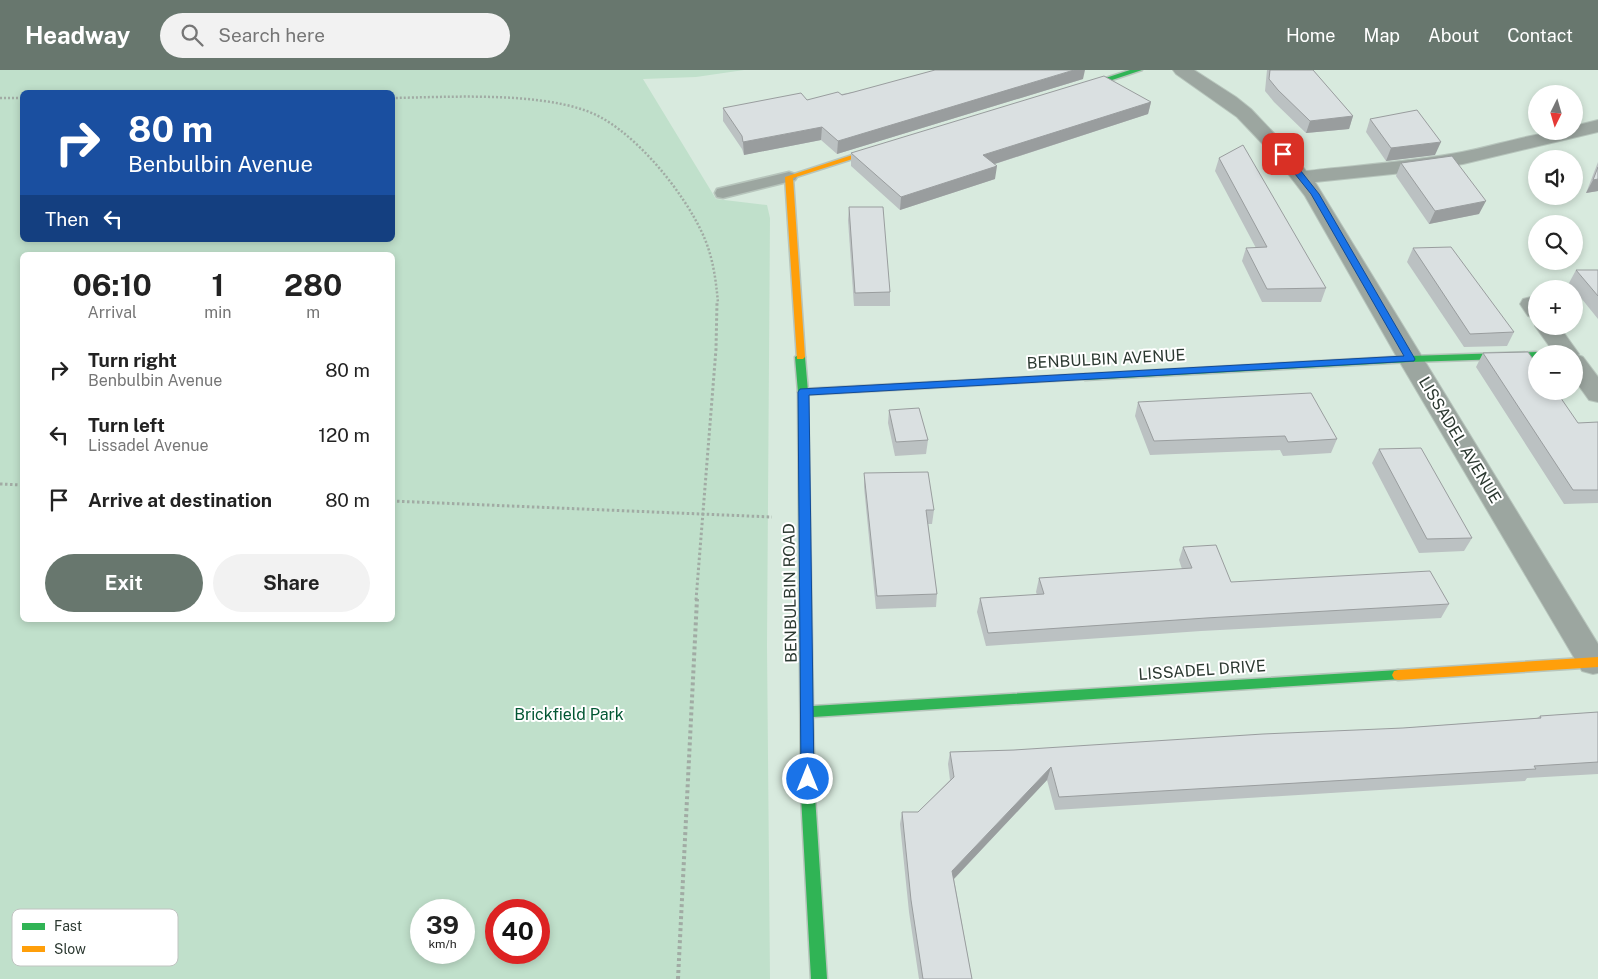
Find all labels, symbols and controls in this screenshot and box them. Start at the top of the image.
search box [160,13,510,58]
text: Headway [25,21,130,49]
icon: search [178,21,206,49]
text: Search here [218,24,325,46]
text: Home [1286,25,1336,46]
text: Map [1364,25,1400,46]
text: About [1428,25,1479,46]
text: Contact [1507,25,1573,46]
north arrow [1528,85,1582,140]
map controls [1528,85,1583,400]
text: 80 m [128,109,213,150]
icon: right [45,110,110,175]
pin [1262,133,1304,175]
icon: arrive [1269,140,1297,168]
button: sound [1528,150,1583,205]
text: Benbulbin Avenue [128,151,313,177]
icon: left [99,205,127,233]
text: Then [45,208,89,230]
button: search [1528,215,1583,270]
text: 06:10 [73,267,152,303]
text: 1 [212,267,224,303]
text: 280 [284,267,342,303]
button: + [1528,280,1583,335]
text: Arrival [87,303,137,322]
text: min [204,303,232,322]
text: m [306,303,320,322]
street label: BENBULBIN AVENUE [1026,345,1186,373]
button: − [1528,345,1583,400]
text: Turn right [88,349,177,371]
icon: right [45,356,73,384]
text: 80 m [325,359,370,381]
text: Benbulbin Avenue [88,371,222,390]
street label: LISSADEL AVENUE [1415,373,1505,507]
text: Turn left [88,414,165,436]
icon: left [45,421,73,449]
text: 120 m [318,424,370,446]
text: Lissadel Avenue [88,436,209,455]
icon: arrive [45,486,73,514]
text: Arrive at destination [88,489,272,511]
text: 80 m [325,489,370,511]
street label: BENBULBIN ROAD [779,523,801,663]
button: Exit [45,554,203,612]
button: Share [213,554,370,612]
street label: LISSADEL DRIVE [1138,656,1266,684]
park label: Brickfield Park [514,705,624,724]
position arrow [781,752,833,804]
speed limit sign: 40 [485,899,550,964]
legend [12,909,178,966]
text: 39 [426,910,459,940]
text: Fast [54,918,82,934]
text: km/h [428,937,457,951]
text: Slow [54,941,86,957]

